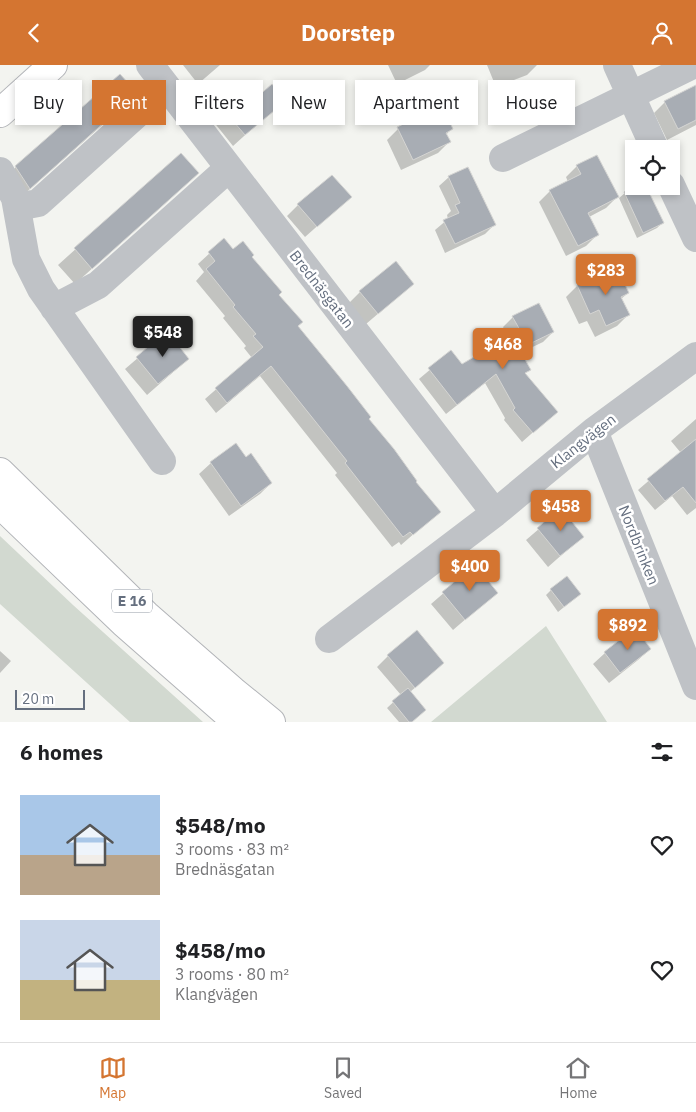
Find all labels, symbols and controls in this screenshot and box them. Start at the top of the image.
text: Doorstep [301,18,395,47]
icon: back [20,19,48,47]
icon: person [648,19,676,47]
chip: Buy [15,80,82,125]
chip: Rent [92,80,166,125]
chip: Filters [176,80,263,125]
chip: New [273,80,345,125]
chip: Apartment [355,80,478,125]
chip: House [488,80,575,125]
map controls [625,140,680,195]
button: locate [625,140,680,195]
street label: Brednäsgatan [286,246,358,332]
pin: $283 [576,253,636,296]
text: $283 [587,260,625,280]
pin: $548 [133,315,193,358]
text: $548 [144,322,182,342]
pin: $468 [473,327,533,370]
text: $468 [484,334,522,354]
street label: Klangvägen [546,410,620,472]
pin: $458 [531,489,591,532]
text: $458 [542,496,580,516]
street label: Nordbrinken [614,502,664,588]
pin: $400 [440,549,500,592]
text: $400 [451,556,489,576]
road number: E 16 [112,589,152,613]
pin: $892 [598,609,658,651]
text: $892 [609,615,647,635]
scale bar [15,687,85,710]
text: 20 m [22,690,54,708]
text: 6 homes [20,738,103,766]
icon: filters [648,738,676,766]
text: $548/mo [175,811,266,839]
icon: home [60,815,120,875]
icon: heart [648,831,676,859]
text: 3 rooms · 83 m² [175,839,289,859]
text: Brednäsgatan [175,859,275,879]
text: $458/mo [175,936,266,964]
icon: home [60,940,120,1000]
icon: heart [648,956,676,984]
text: 3 rooms · 80 m² [175,964,289,984]
text: Klangvägen [175,984,258,1004]
tab: Map [99,1054,127,1102]
tab: Saved [324,1054,362,1102]
tab: Home [560,1054,597,1102]

